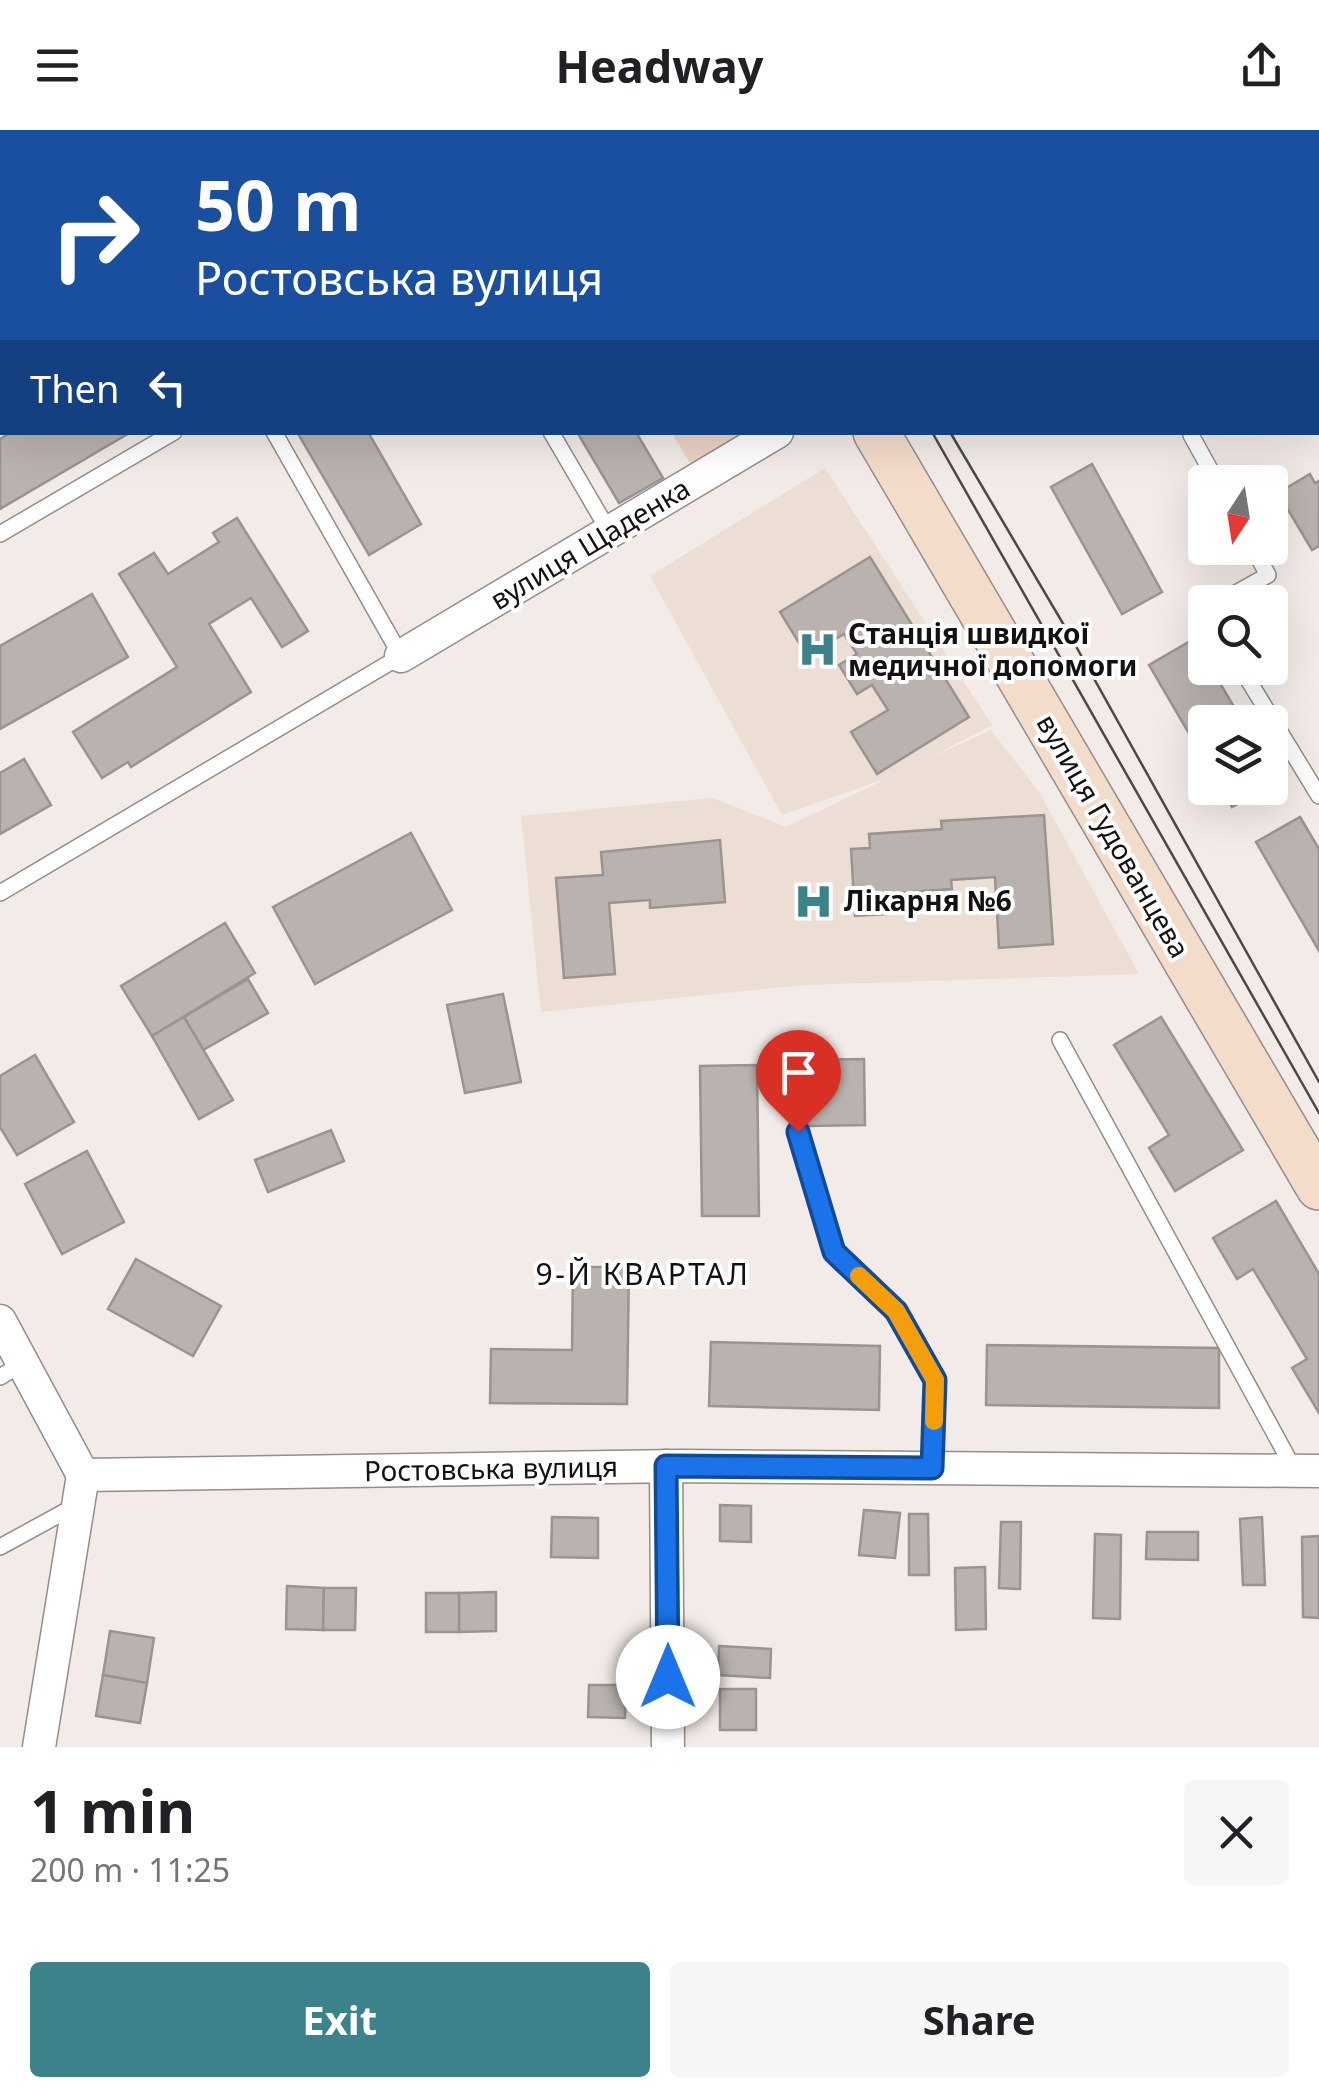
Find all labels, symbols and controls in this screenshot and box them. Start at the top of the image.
text: Headway [556,35,763,96]
icon: menu [30,38,85,93]
icon: share [1234,38,1289,93]
text: 50 m [195,156,362,252]
icon: right [30,170,160,300]
text: Ростовська вулиця [195,247,603,308]
icon: left [140,360,195,415]
text: Then [30,362,120,414]
north arrow [1188,465,1288,565]
map controls [1188,465,1288,805]
street label: вулиця Щаденка [483,469,696,618]
button: search [1188,585,1288,685]
place label: Станція швидкої медичної допомоги [848,614,1137,684]
hospital icon: Станція швидкої медичної допомоги [797,629,839,671]
button: layers [1188,705,1288,805]
street label: вулиця Гудованцева [1029,707,1199,964]
hospital icon: Лікарня №6 [793,880,835,922]
place label: Лікарня №6 [844,881,1012,919]
pin [756,1030,841,1133]
icon: arrive [771,1045,826,1100]
district label: 9-Й КВАРТАЛ [536,1253,751,1294]
street label: Ростовська вулиця [364,1447,618,1489]
position arrow [616,1625,720,1729]
text: 1 min [30,1769,195,1851]
button: close [1184,1780,1289,1885]
text: 200 m · 11:25 [30,1848,230,1891]
button: Exit [30,1962,650,2077]
button: Share [670,1962,1289,2077]

